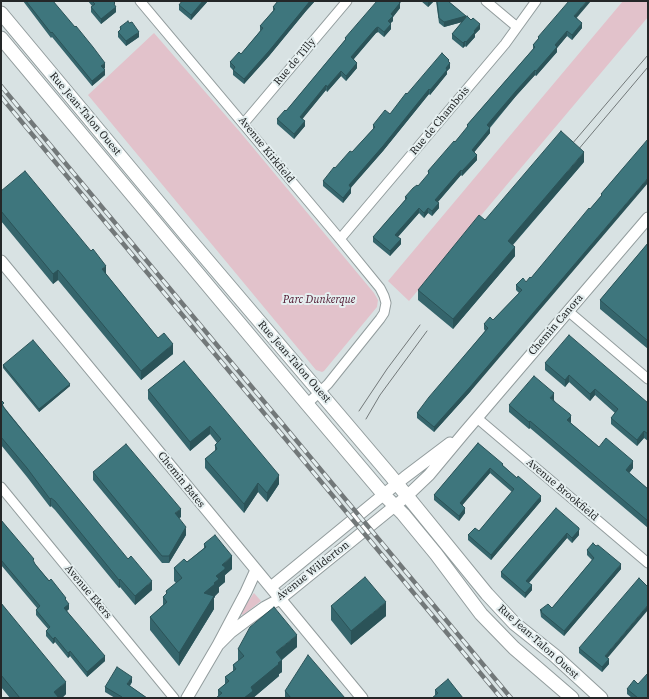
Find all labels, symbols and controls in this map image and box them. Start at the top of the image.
street label: Rue de Tilly [271,36,319,88]
street label: Rue Jean-Talon Ouest [46,70,124,158]
street label: Rue de Chambois [408,84,472,158]
street label: Avenue Kirkfield [235,114,297,186]
street label: Chemin Canora [526,292,586,358]
park label: Parc Dunkerque [283,293,355,307]
street label: Rue Jean-Talon Ouest [255,318,333,406]
street label: Chemin Bates [154,449,208,511]
street label: Avenue Brookfield [523,456,601,524]
street label: Avenue Wilderton [274,539,352,603]
street label: Avenue Ekers [62,562,114,622]
street label: Rue Jean-Talon Ouest [495,602,581,682]

